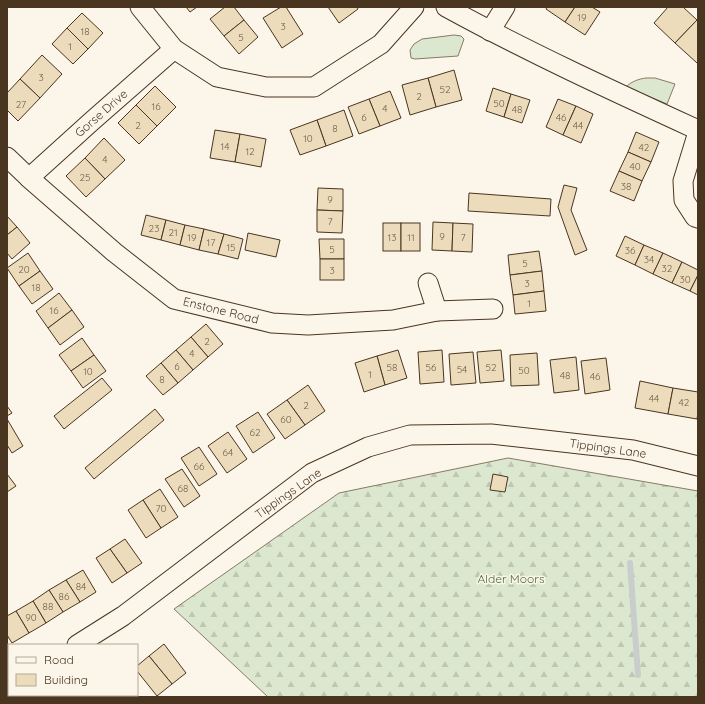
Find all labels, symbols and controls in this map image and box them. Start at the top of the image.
house number: 19 [577,11,587,24]
house number: 3 [280,20,286,33]
house number: 18 [80,25,90,38]
house number: 5 [238,31,244,44]
house number: 1 [68,40,72,53]
house number: 3 [38,71,44,84]
house number: 52 [440,83,451,96]
street label: Gorse Drive [72,86,131,140]
house number: 2 [416,90,422,103]
house number: 50 [493,97,505,110]
house number: 27 [16,98,26,111]
house number: 16 [151,100,161,113]
house number: 4 [382,102,388,115]
house number: 48 [512,103,522,116]
house number: 6 [361,111,367,124]
house number: 46 [556,111,567,124]
house number: 2 [135,119,141,132]
house number: 44 [573,119,583,132]
house number: 8 [332,122,338,135]
house number: 10 [303,132,313,145]
house number: 14 [221,140,229,153]
house number: 42 [639,141,650,154]
house number: 12 [245,145,255,158]
house number: 4 [102,153,108,166]
house number: 40 [629,160,641,173]
house number: 25 [80,171,91,184]
house number: 38 [621,180,631,193]
house number: 9 [327,193,333,206]
house number: 7 [327,215,333,228]
house number: 23 [149,222,159,235]
house number: 21 [168,226,178,239]
house number: 9 [439,230,445,243]
house number: 19 [187,231,197,244]
house number: 13 [388,231,396,244]
house number: 11 [407,231,415,244]
house number: 7 [460,231,466,244]
house number: 17 [207,236,215,249]
house number: 15 [226,241,236,254]
house number: 5 [329,243,335,256]
house number: 36 [625,244,636,257]
house number: 34 [644,253,654,266]
house number: 5 [522,257,528,270]
house number: 32 [662,262,673,275]
house number: 20 [18,263,30,276]
house number: 3 [329,264,335,277]
house number: 30 [679,273,691,286]
house number: 3 [524,277,530,290]
house number: 18 [31,281,41,294]
street label: Enstone Road [182,293,260,327]
house number: 1 [527,297,531,310]
house number: 16 [49,304,59,317]
house number: 2 [204,335,210,348]
house number: 4 [189,347,195,360]
house number: 6 [174,360,180,373]
house number: 58 [387,361,397,374]
house number: 56 [426,361,437,374]
house number: 52 [486,361,497,374]
house number: 54 [457,363,467,376]
house number: 50 [518,364,530,377]
house number: 10 [83,365,93,378]
house number: 1 [368,368,372,381]
house number: 48 [560,369,570,382]
house number: 46 [590,370,601,383]
house number: 8 [159,373,165,386]
house number: 44 [649,392,659,405]
house number: 42 [679,396,690,409]
house number: 2 [303,399,309,412]
house number: 60 [280,413,292,426]
house number: 62 [250,426,261,439]
street label: Tippings Lane [569,435,648,461]
house number: 64 [223,446,233,459]
house number: 66 [194,460,205,473]
street label: Tippings Lane [252,465,324,521]
house number: 68 [178,482,188,495]
house number: 70 [155,502,167,515]
park label: Alder Moors [477,571,545,586]
house number: 84 [76,580,86,593]
house number: 86 [59,590,70,603]
house number: 88 [43,600,53,613]
house number: 90 [25,611,37,624]
legend [8,644,138,696]
text: Road [44,652,74,667]
text: Building [44,672,88,687]

